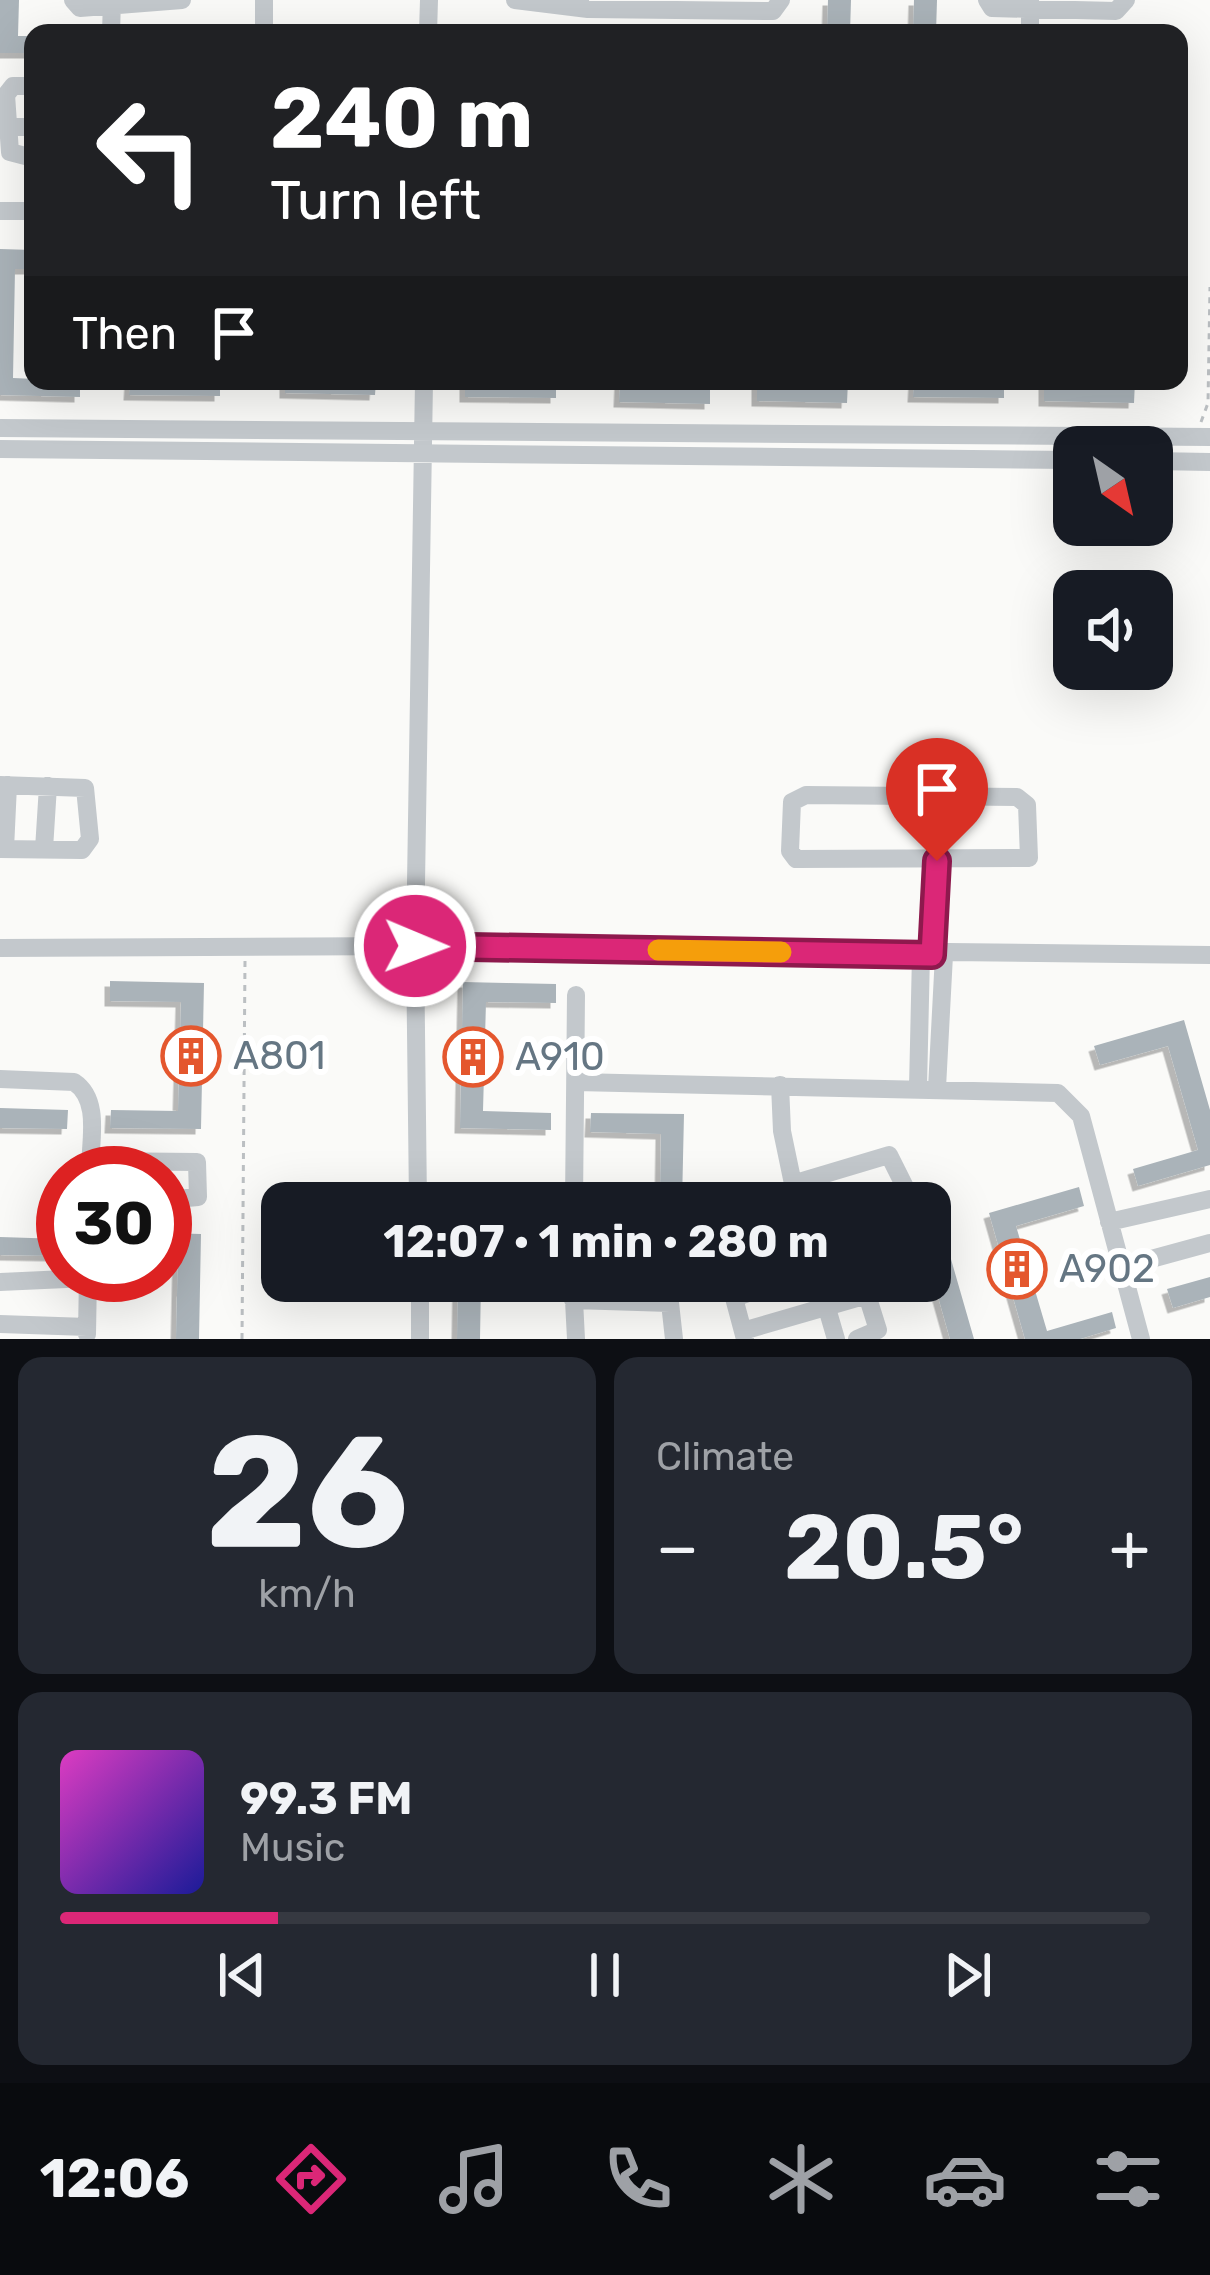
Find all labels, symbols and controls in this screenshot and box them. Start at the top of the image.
text: 240 m [270,68,534,168]
icon: left [72,72,228,228]
text: Turn left [270,169,481,233]
icon: arrive [201,300,267,366]
text: Then [72,307,177,360]
north arrow [1053,426,1173,546]
map controls [1053,426,1173,690]
button: sound [1053,570,1173,690]
pin [886,738,988,861]
icon: arrive [904,756,970,822]
position arrow [352,883,478,1009]
building icon: A801 [160,1025,222,1087]
building icon: A910 [442,1026,504,1088]
place label: A801 [233,1033,325,1079]
place label: A910 [515,1034,605,1080]
speed limit sign: 30 [36,1146,192,1302]
text: 12:07 · 1 min · 280 m [383,1215,829,1268]
building icon: A902 [986,1238,1048,1300]
place label: A902 [1059,1246,1155,1292]
text: 26 [206,1400,408,1585]
text: Climate [656,1434,794,1480]
text: 20.5° [784,1494,1024,1601]
text: − [656,1508,699,1587]
text: + [1109,1508,1150,1587]
text: km/h [258,1571,356,1617]
text: 99.3 FM [240,1772,412,1825]
text: Music [240,1825,345,1871]
icon: previous [209,1942,275,2008]
icon: pause [572,1942,638,2008]
icon: next [935,1942,1001,2008]
icon: directions [269,2137,353,2221]
icon: music [432,2137,516,2221]
icon: phone [596,2137,680,2221]
icon: climate [759,2137,843,2221]
icon: car [923,2137,1007,2221]
icon: filters [1086,2137,1170,2221]
text: 12:06 [40,2147,189,2211]

